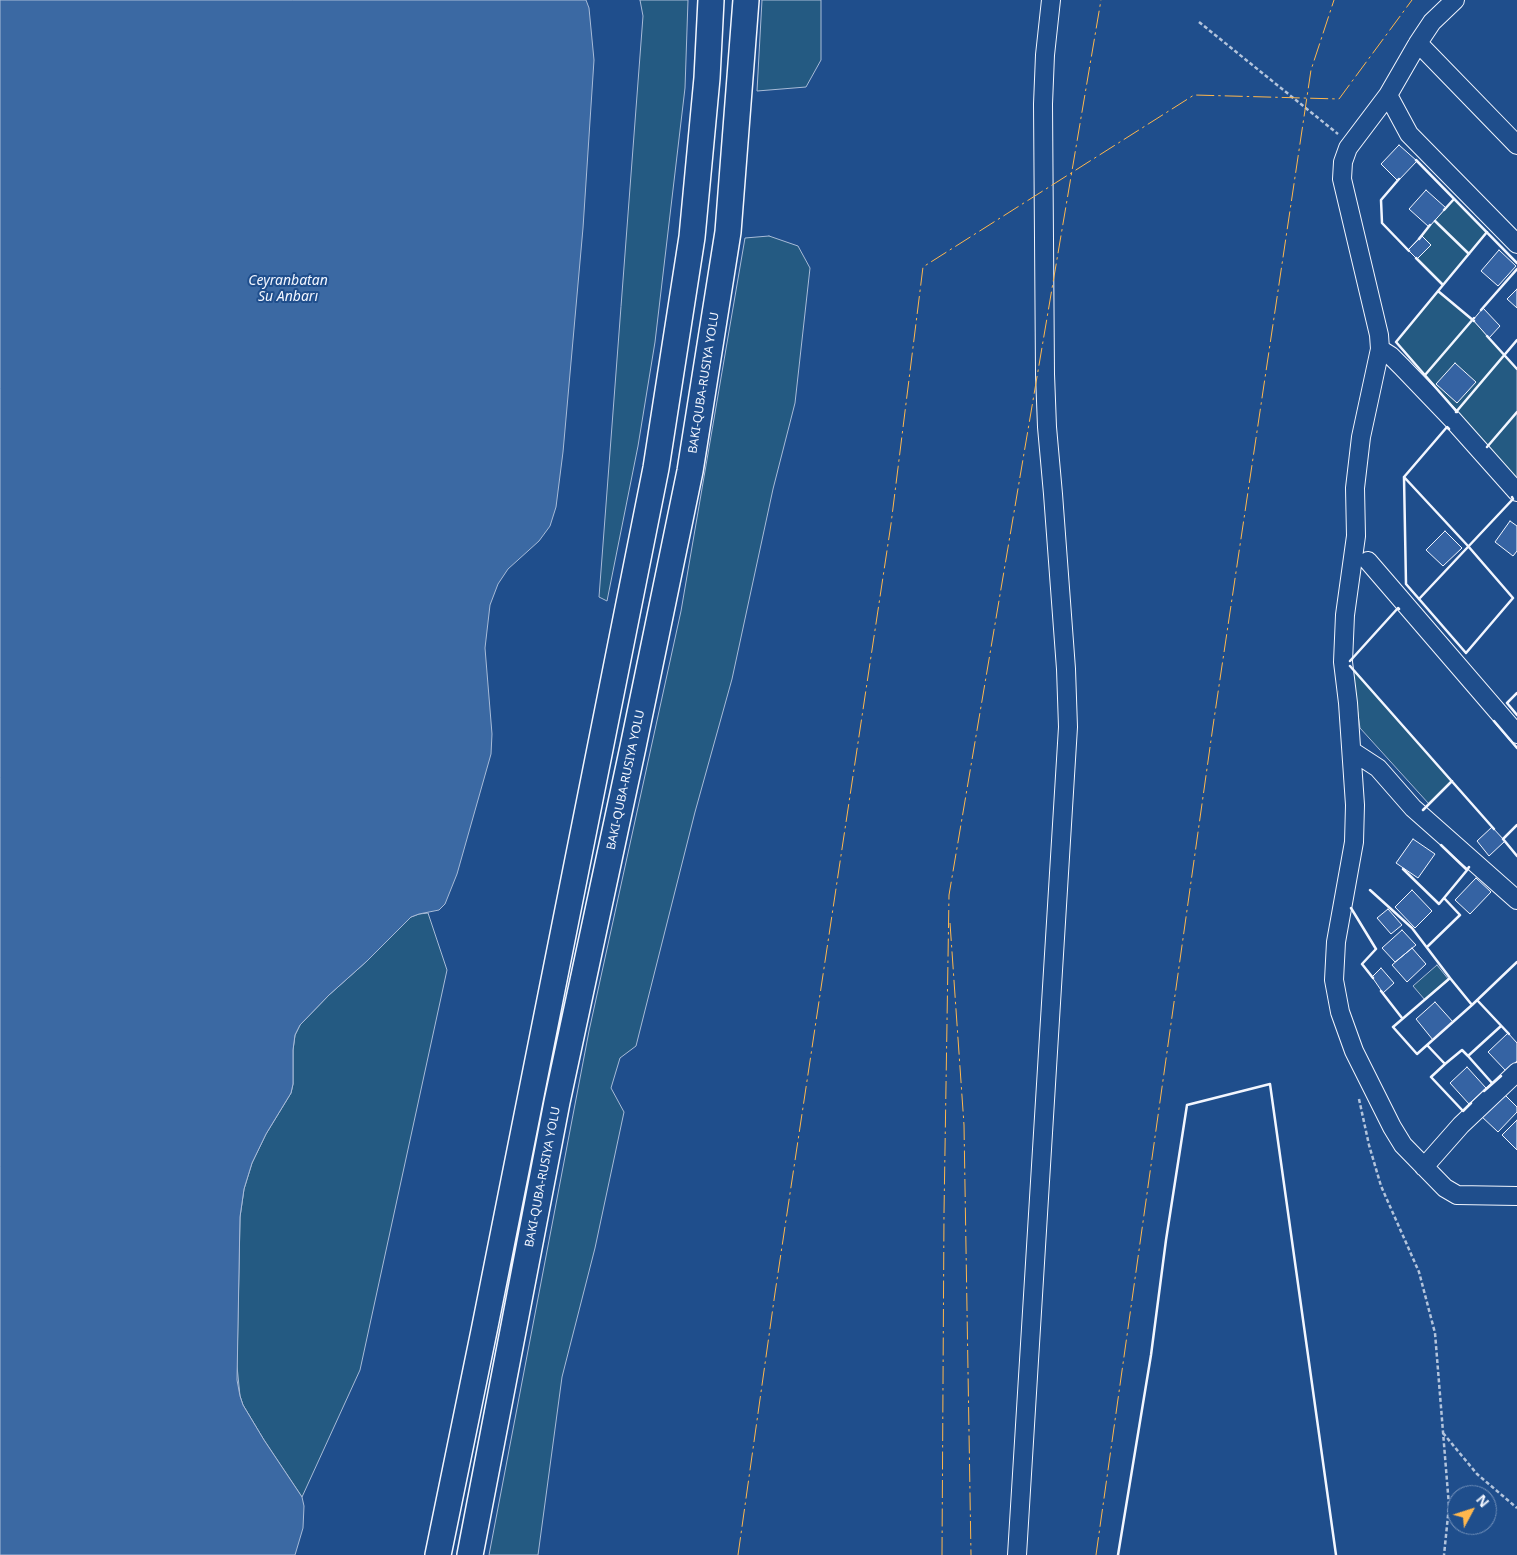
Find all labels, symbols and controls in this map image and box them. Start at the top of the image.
water label: Ceyranbatan Su Anbarı [248,273,328,306]
street label: BAKI-QUBA-RUSIYA YOLU [686,311,722,455]
street label: BAKI-QUBA-RUSIYA YOLU [604,709,648,851]
street label: BAKI-QUBA-RUSIYA YOLU [522,1105,564,1249]
north arrow [1447,1485,1497,1535]
text: N [1472,1490,1494,1511]

